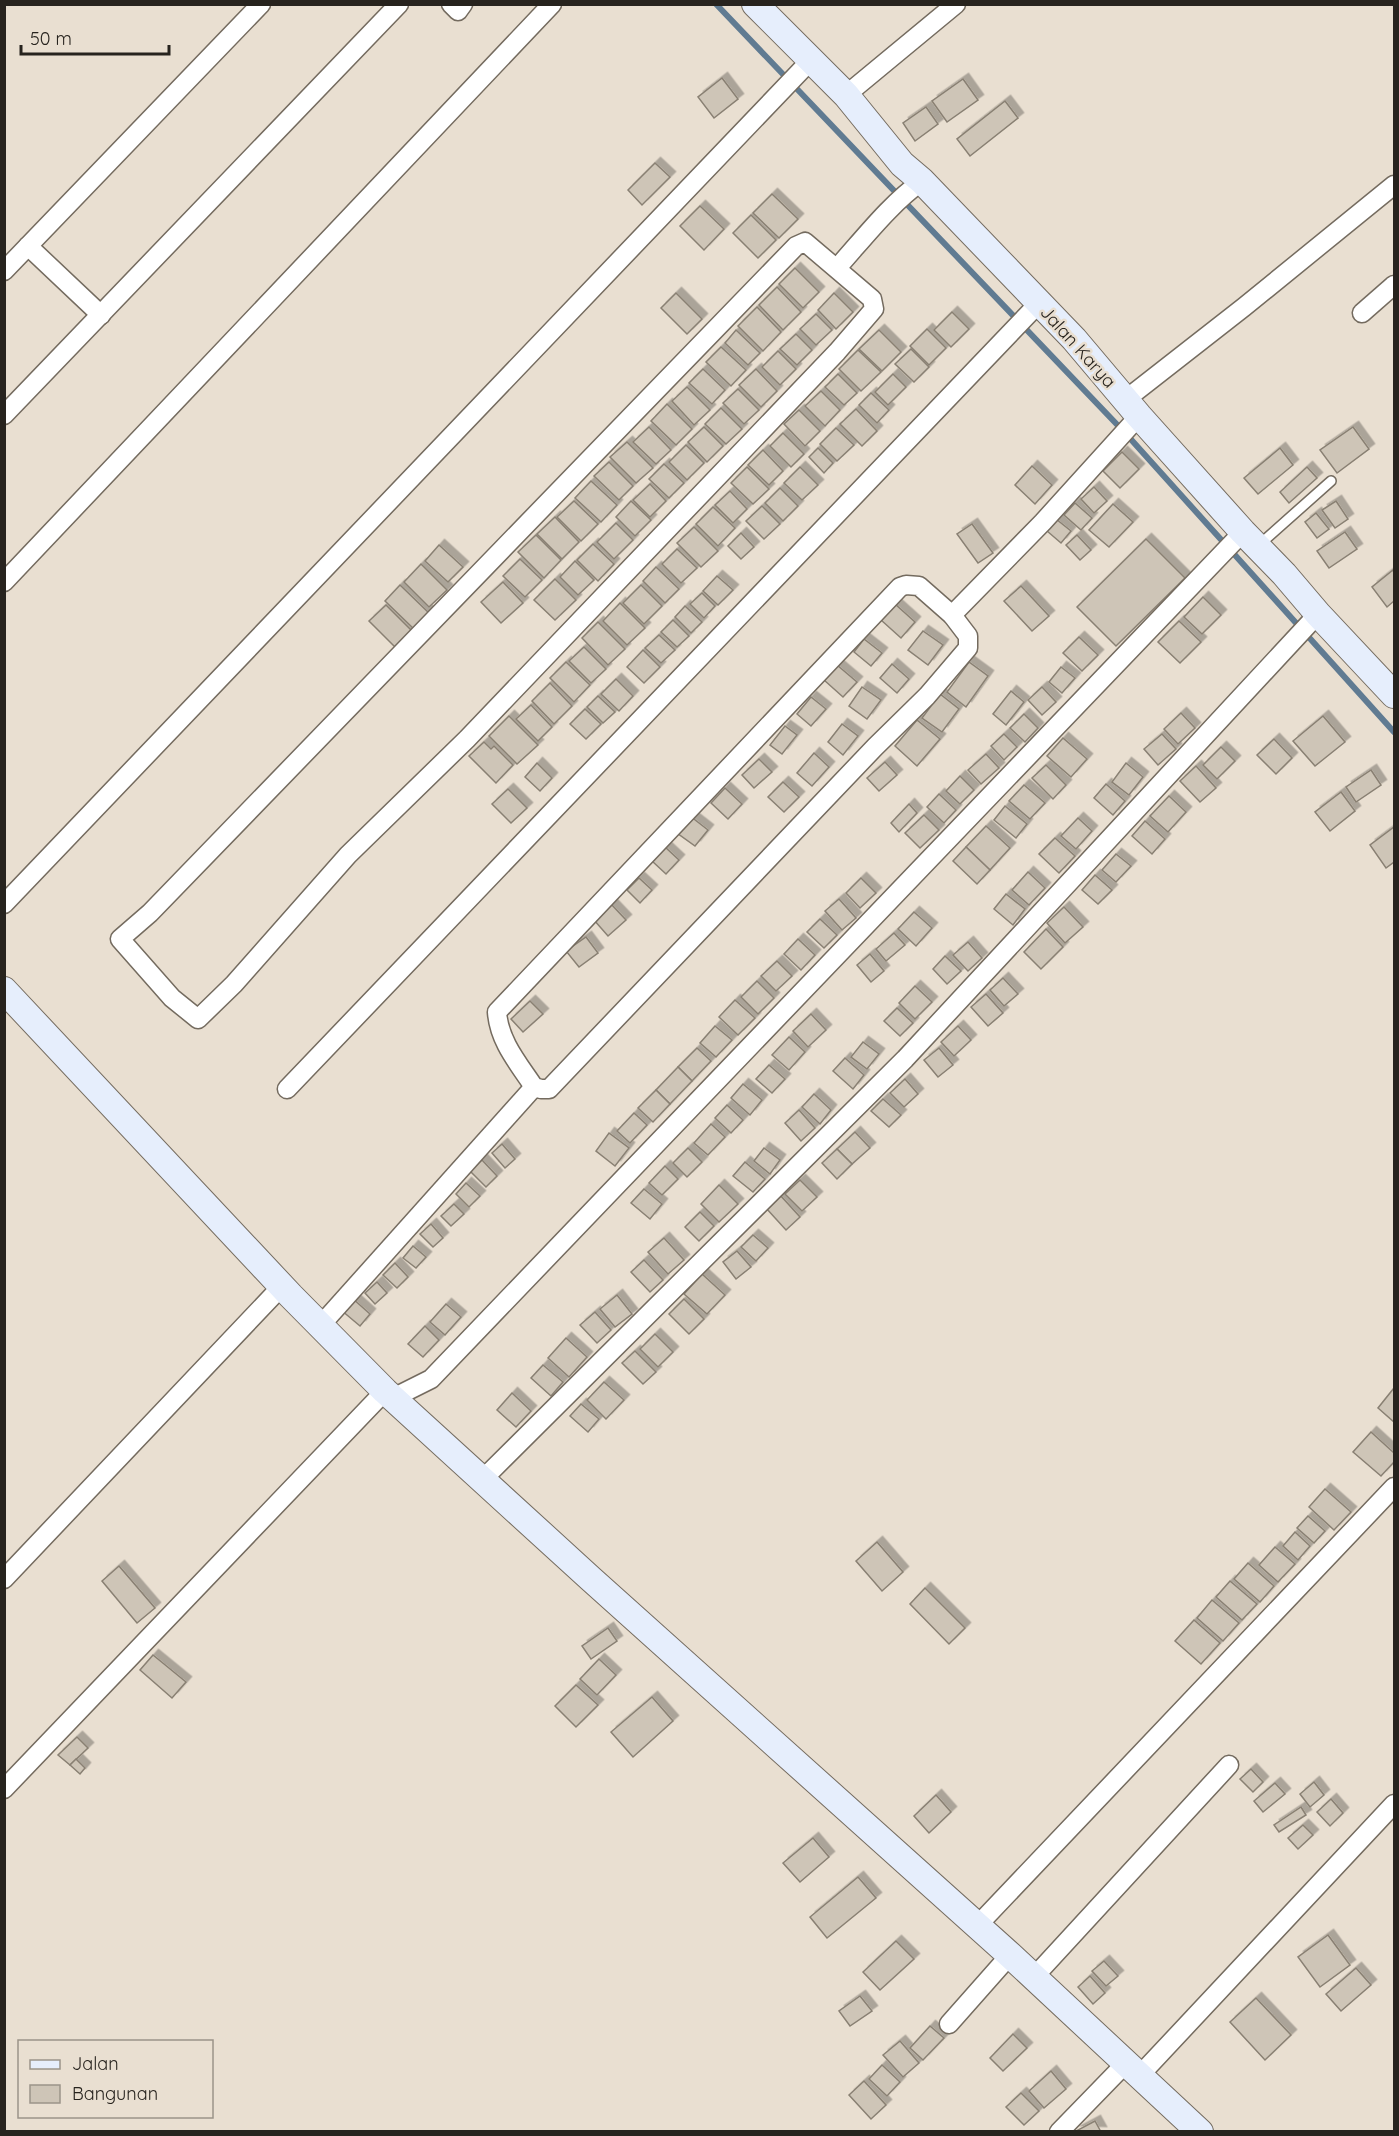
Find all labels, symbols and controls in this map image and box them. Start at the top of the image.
scale bar [21,18,170,56]
text: 50 m [30,27,72,50]
street label: Jalan Karya [1035,301,1121,393]
legend [18,2040,213,2118]
text: Jalan [72,2052,119,2075]
text: Bangunan [72,2082,158,2105]

